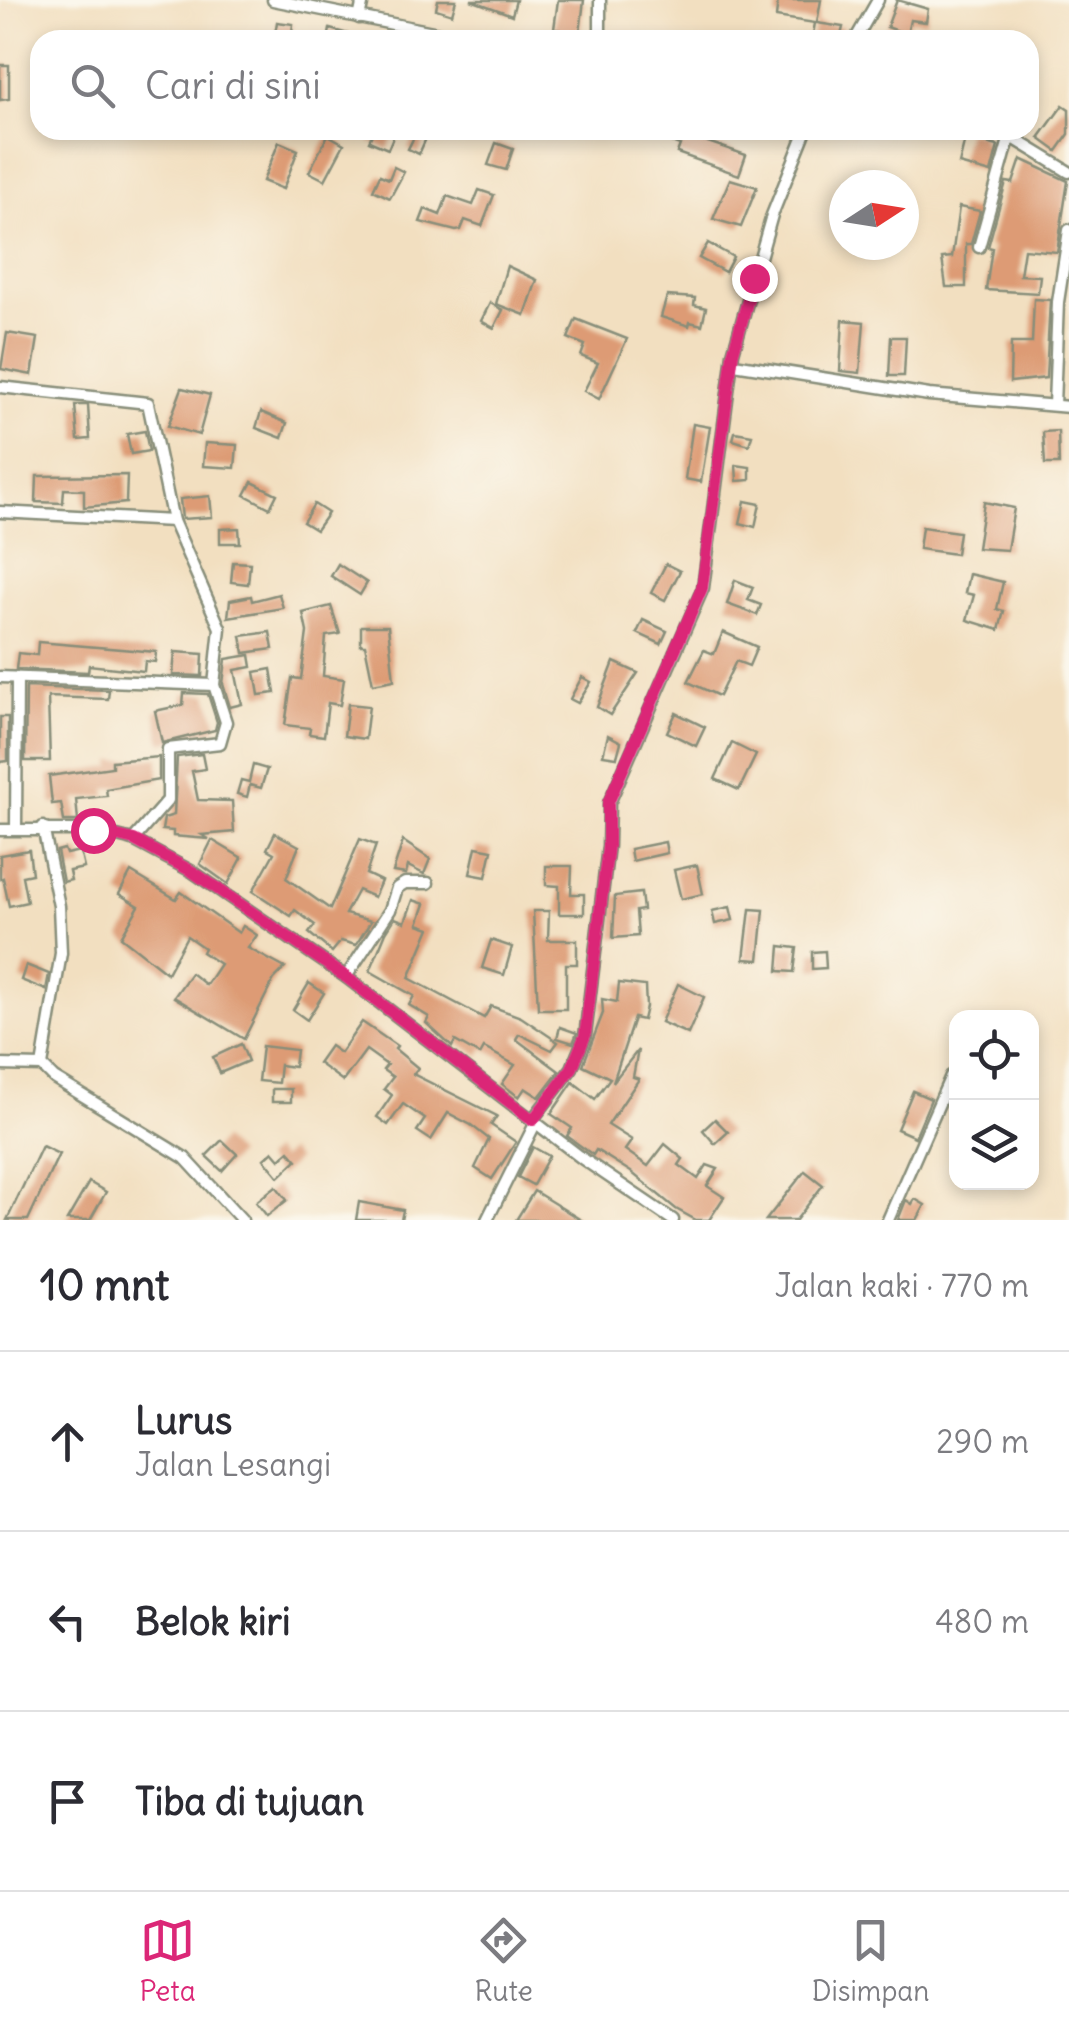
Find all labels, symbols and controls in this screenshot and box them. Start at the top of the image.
search box [30,30,1039,140]
icon: search [65,58,120,113]
text: Cari di sini [145,62,321,109]
north arrow [829,170,919,260]
route end [732,256,778,302]
route start [71,808,117,854]
map controls [949,1010,1039,1190]
button: locate [949,1010,1039,1100]
button: layers [949,1100,1039,1190]
text: 10 mnt [40,1259,169,1311]
text: Jalan kaki · 770 m [775,1265,1029,1306]
text: Lurus [135,1397,232,1444]
icon: ahead [40,1414,95,1469]
text: 290 m [936,1421,1029,1462]
text: Jalan Lesangi [135,1444,331,1485]
icon: left [40,1594,95,1649]
text: Belok kiri [135,1598,291,1645]
text: 480 m [935,1601,1029,1642]
icon: arrive [40,1774,95,1829]
text: Tiba di tujuan [135,1778,364,1825]
tab: Peta [139,1913,196,2009]
tab: Rute [475,1913,533,2009]
tab: Disimpan [812,1913,930,2009]

